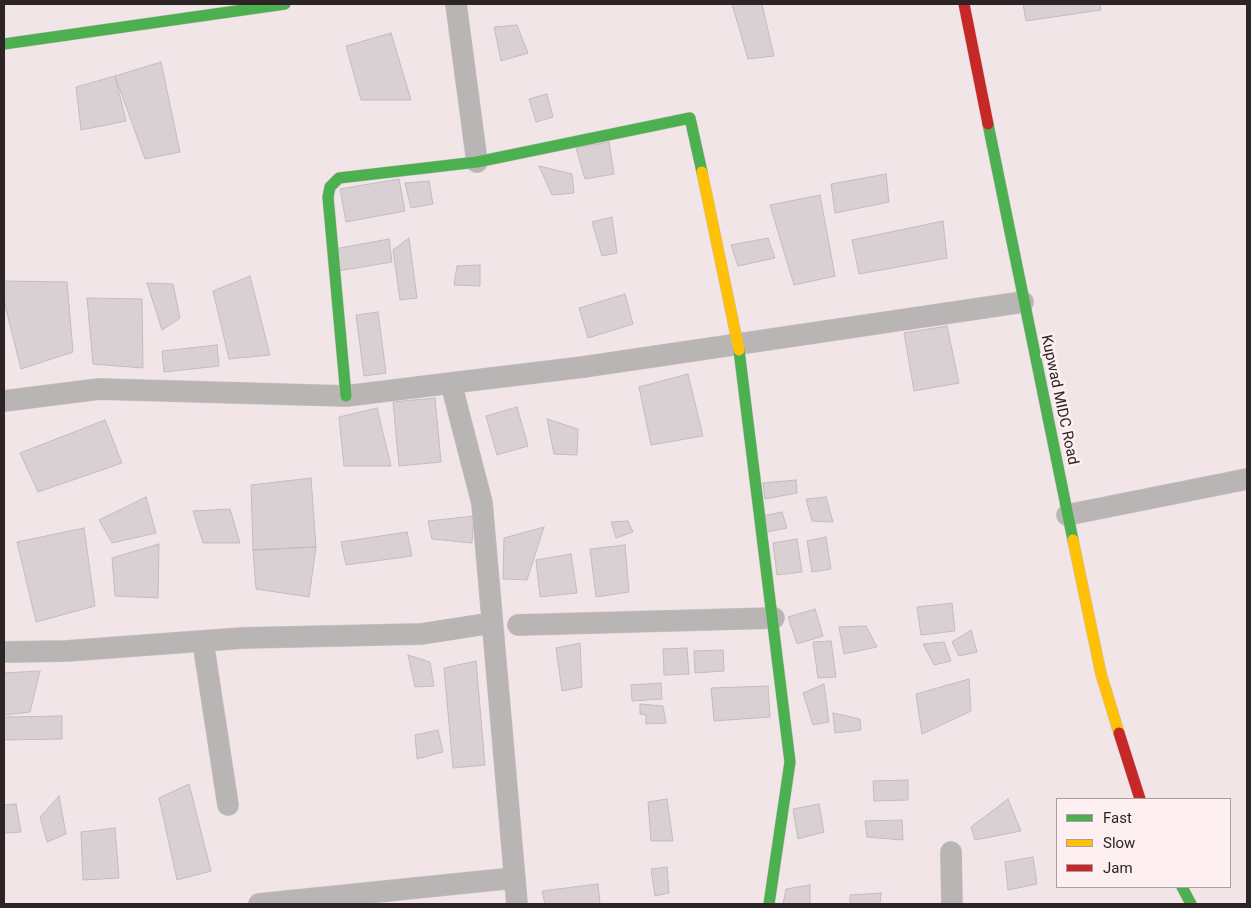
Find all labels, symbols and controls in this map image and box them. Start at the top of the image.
street label: Kupwad MIDC Road [1036,333,1082,467]
legend [1056,798,1231,888]
text: Fast [1103,809,1132,827]
text: Slow [1103,834,1135,852]
text: Jam [1103,859,1133,877]

